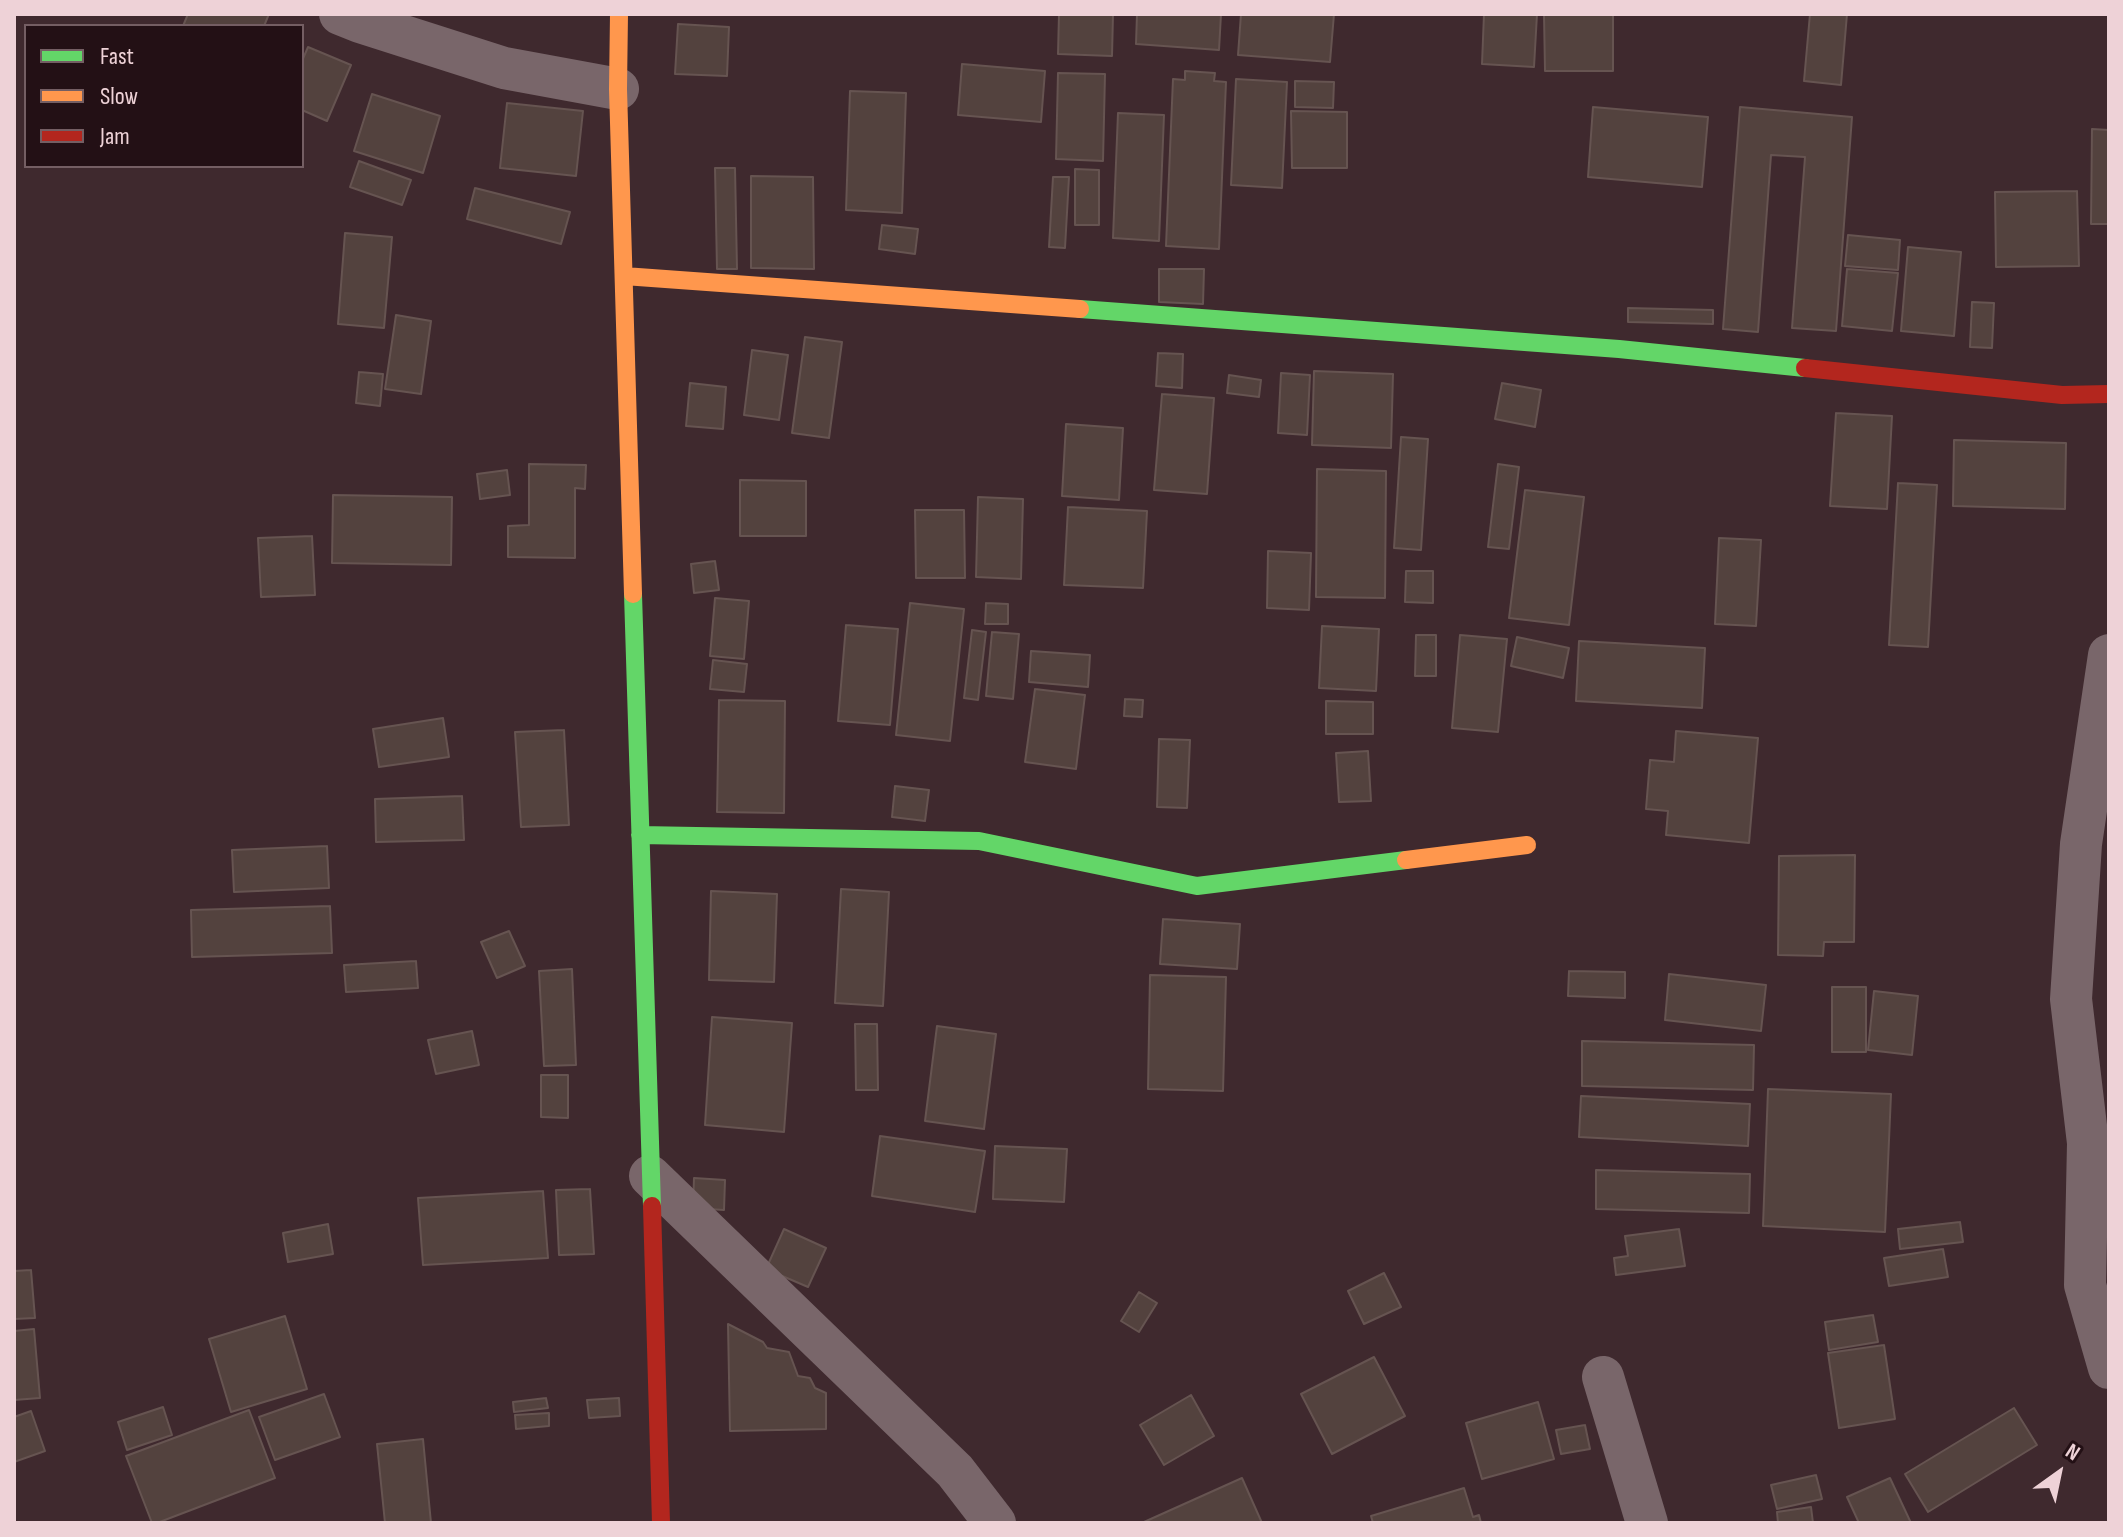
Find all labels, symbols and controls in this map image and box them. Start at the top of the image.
legend [24,24,304,168]
text: Fast [100,42,134,71]
text: Slow [100,82,138,111]
text: Jam [100,122,130,151]
north arrow [2019,1433,2099,1513]
text: N [2060,1438,2085,1467]

